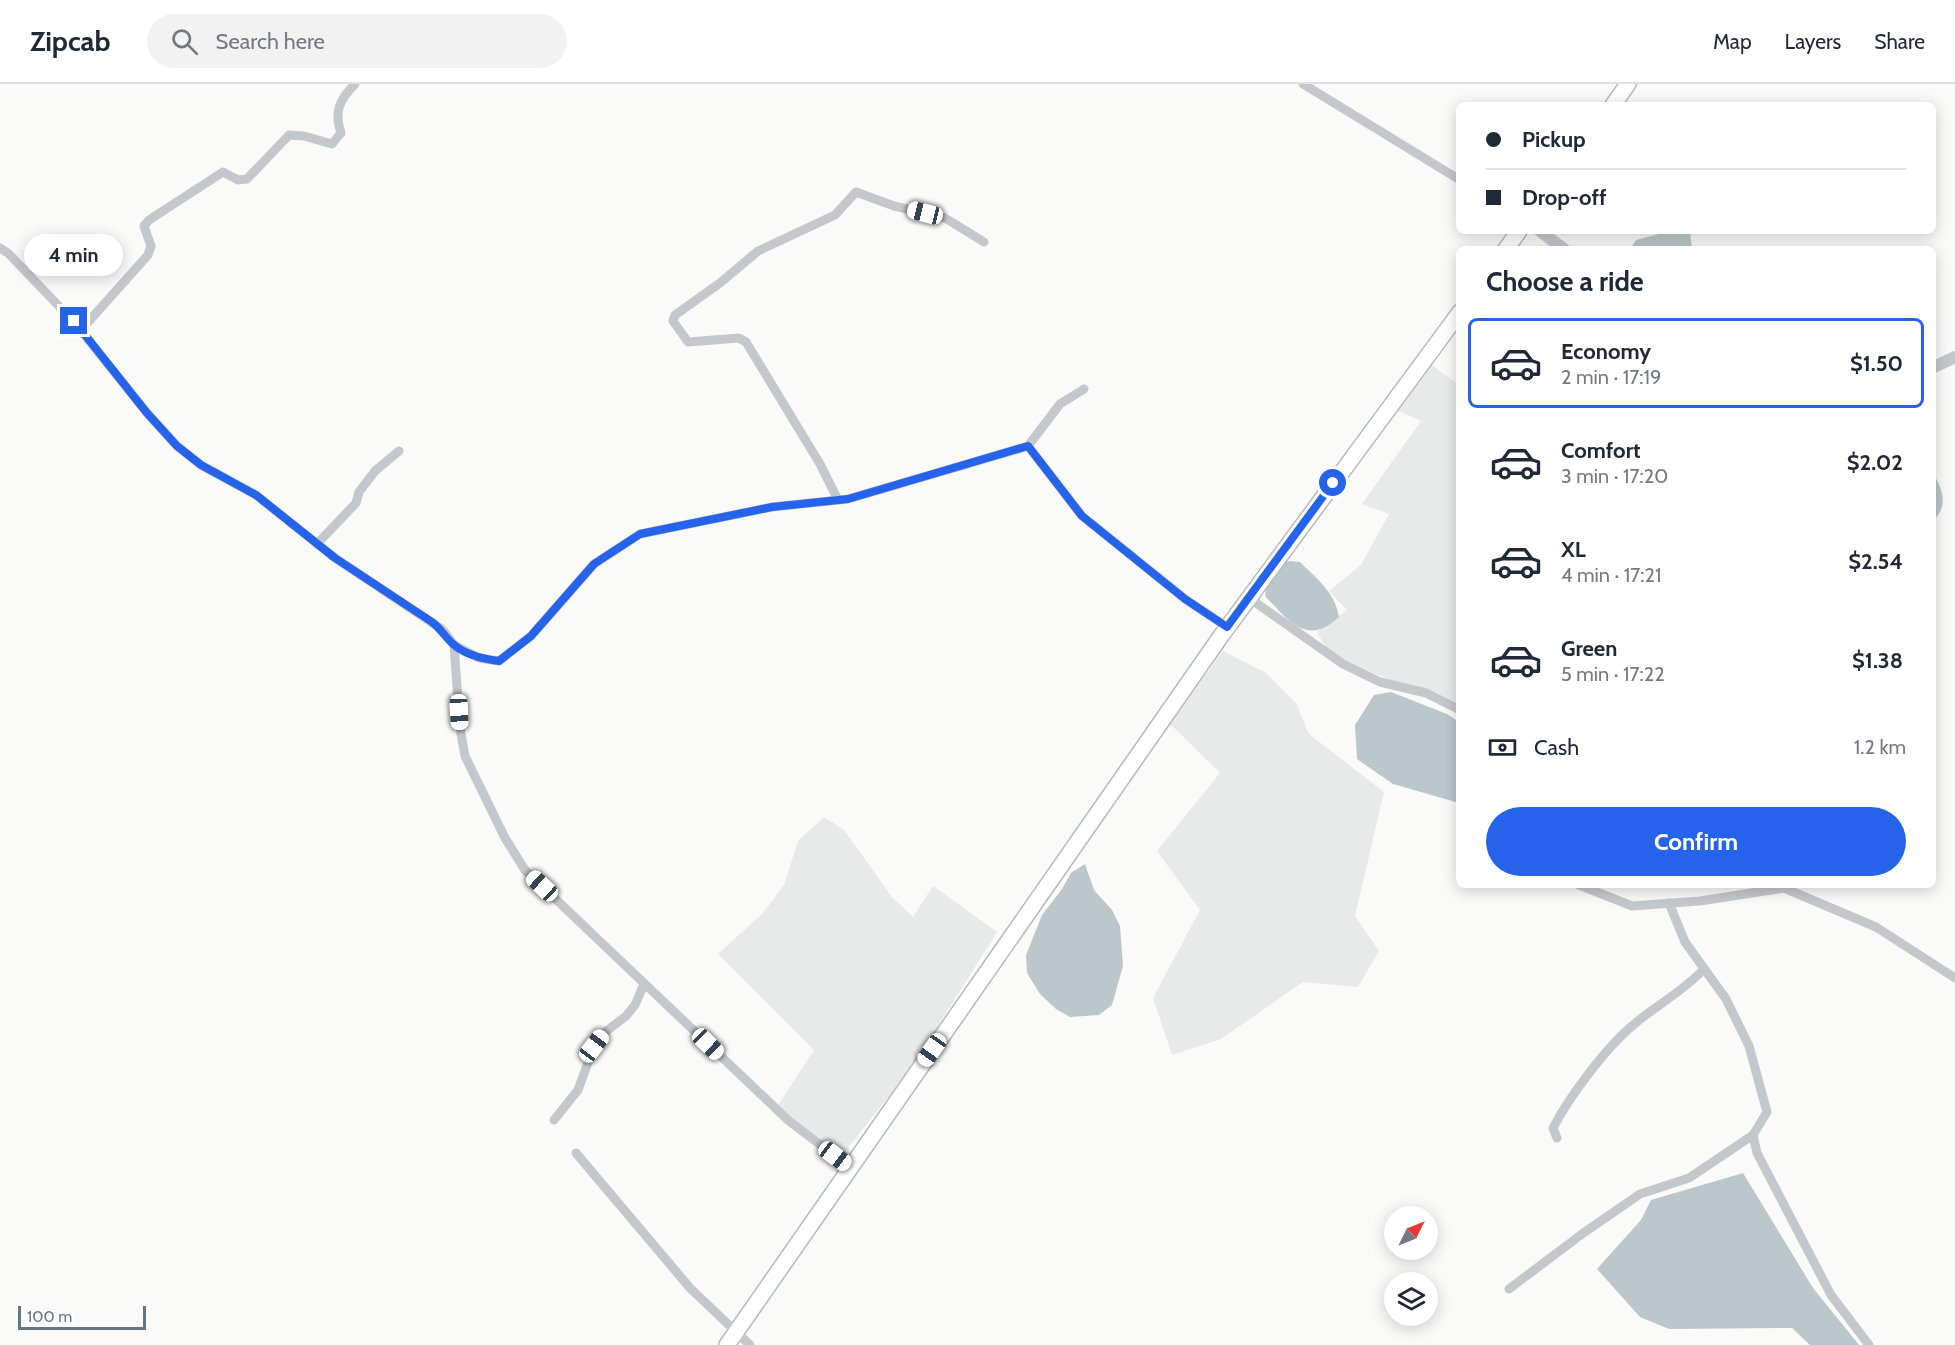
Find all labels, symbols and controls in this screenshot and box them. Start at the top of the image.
search box [147,14,567,68]
text: Zipcab [30,24,111,58]
icon: search [168,25,201,58]
text: Search here [216,28,325,55]
text: Map [1713,29,1752,54]
text: Layers [1785,29,1841,54]
text: Share [1874,29,1925,54]
text: Pickup [1522,126,1586,153]
text: Drop-off [1522,184,1606,211]
car [905,200,945,226]
callout: 4 min [25,234,124,276]
text: 4 min [48,243,99,267]
text: Choose a ride [1486,265,1644,298]
route end [60,307,87,334]
icon: car [1489,336,1543,390]
text: Economy [1561,338,1651,365]
text: $1.50 [1850,350,1903,377]
text: 2 min · 17:19 [1561,365,1661,389]
icon: car [1489,435,1543,489]
text: Comfort [1561,437,1640,464]
text: $2.02 [1847,449,1903,476]
text: 3 min · 17:20 [1561,464,1668,488]
route start [1319,469,1346,496]
icon: car [1489,534,1543,588]
text: XL [1561,536,1586,563]
text: $2.54 [1848,548,1903,575]
text: 4 min · 17:21 [1561,563,1662,587]
icon: car [1489,633,1543,687]
text: Green [1561,635,1617,662]
text: $1.38 [1852,647,1903,674]
text: 5 min · 17:22 [1561,662,1665,686]
car [449,694,469,730]
icon: cash [1486,731,1519,764]
text: Cash [1534,734,1579,761]
text: 1.2 km [1854,735,1906,759]
button: Confirm [1486,807,1906,876]
car [523,867,561,905]
car [689,1025,727,1063]
car [576,1026,612,1066]
car [914,1030,950,1070]
car [815,1138,855,1174]
north arrow [1384,1206,1438,1260]
map controls [1384,1206,1438,1326]
button: layers [1384,1272,1438,1326]
scale bar [18,1303,146,1330]
text: 100 m [27,1307,72,1326]

